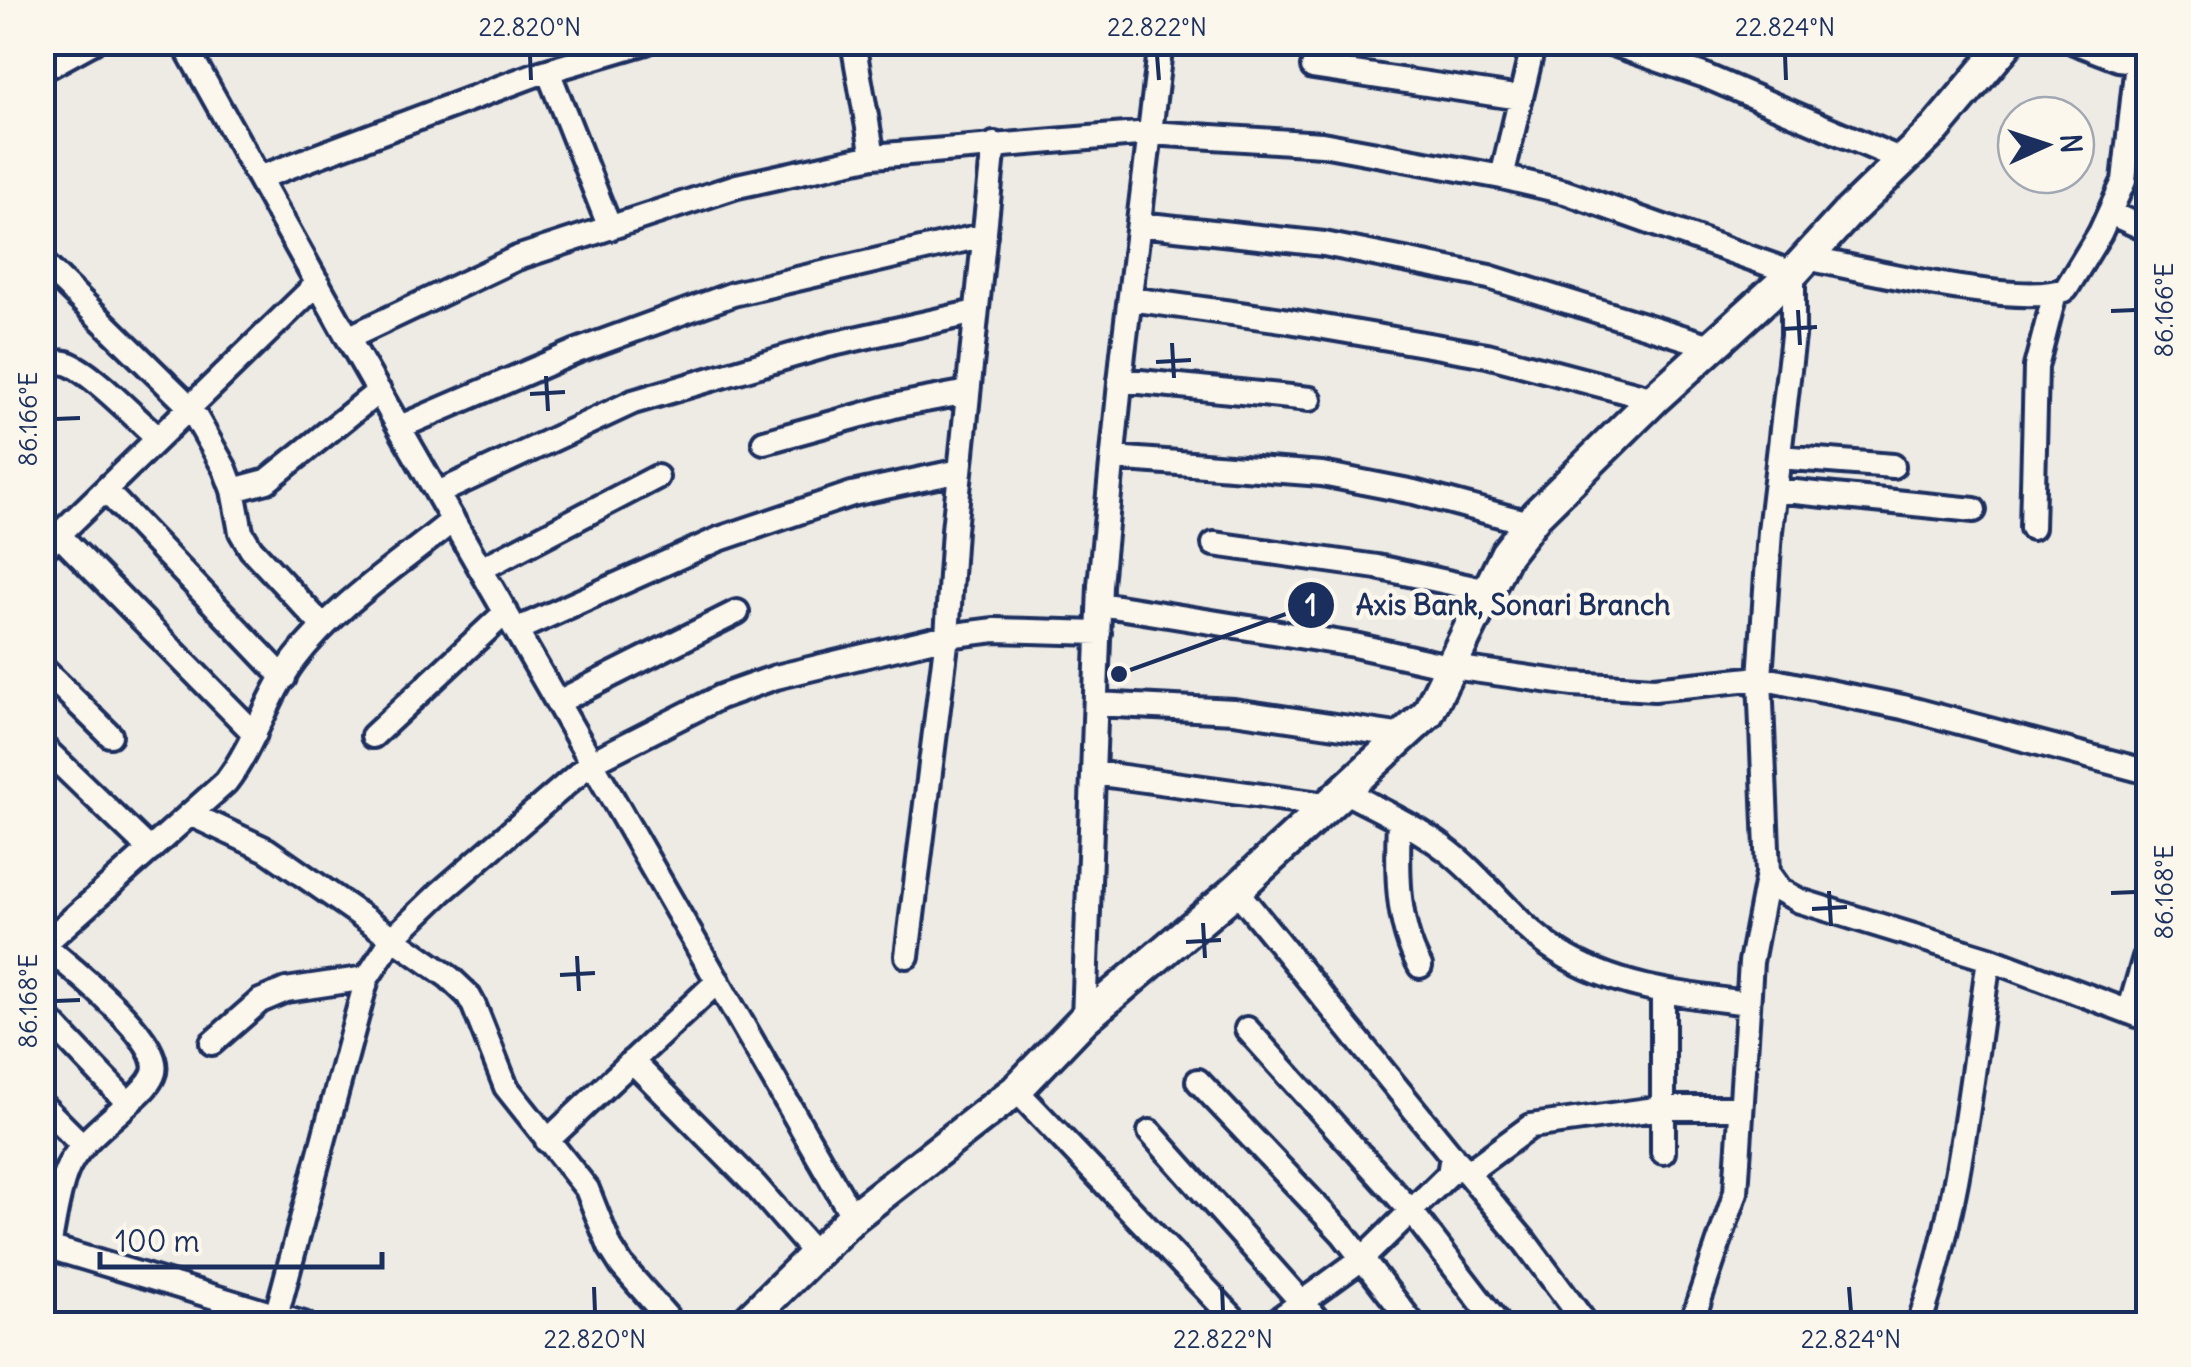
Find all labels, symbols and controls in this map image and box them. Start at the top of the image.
text: 22.820°N [479,11,581,43]
text: 22.822°N [1107,11,1207,43]
text: 22.824°N [1735,11,1835,43]
north arrow [1996,95,2096,195]
text: N [2052,133,2089,154]
text: 86.166°E [2148,263,2180,357]
text: 86.166°E [12,372,44,466]
callout: Axis Bank, Sonari Branch [1286,576,1690,634]
text: 1 [1305,586,1317,624]
text: Axis Bank, Sonari Branch [1356,587,1670,623]
text: 86.168°E [2148,845,2180,939]
text: 86.168°E [12,954,44,1048]
scale bar [100,1207,382,1269]
text: 100 m [115,1222,200,1260]
text: 22.820°N [544,1323,646,1355]
text: 22.822°N [1173,1323,1273,1355]
text: 22.824°N [1801,1323,1901,1355]

